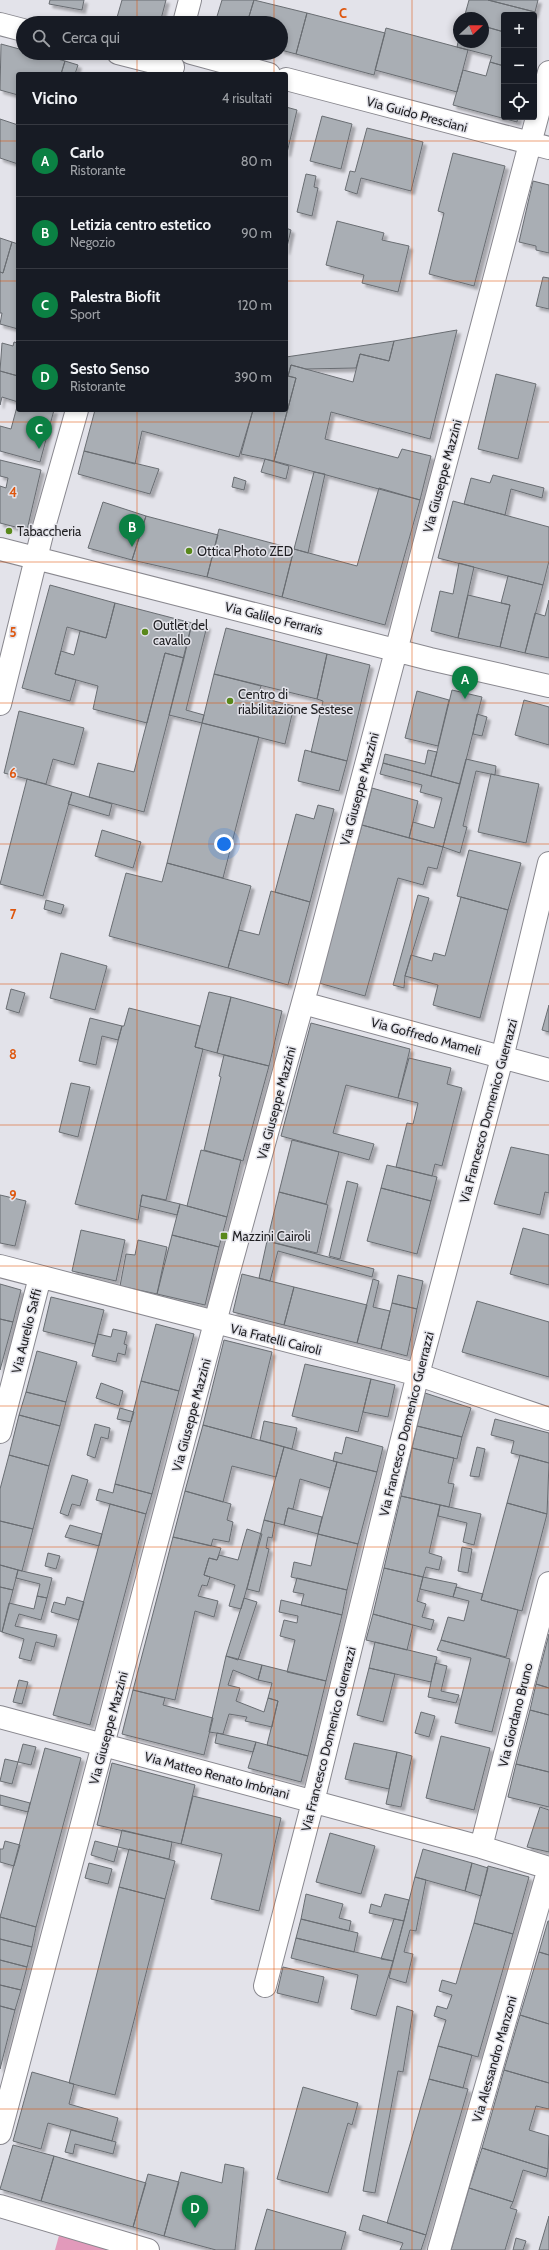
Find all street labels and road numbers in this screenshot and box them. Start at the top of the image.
street label: Via Guido Presciani [365,93,469,135]
street label: Via Giuseppe Mazzini [419,418,465,534]
street label: Via Galileo Ferraris [223,598,325,638]
street label: Via Giuseppe Mazzini [336,731,382,847]
street label: Via Goffredo Mameli [369,1014,483,1058]
street label: Via Francesco Domenico Guerrazzi [456,1017,520,1205]
street label: Via Giuseppe Mazzini [253,1045,299,1161]
street label: Via Aurelio Saffi [8,1287,44,1375]
street label: Via Fratelli Cairoli [229,1320,323,1358]
street label: Via Francesco Domenico Guerrazzi [375,1330,437,1518]
street label: Via Giuseppe Mazzini [168,1357,214,1473]
street label: Via Francesco Domenico Guerrazzi [297,1645,359,1833]
street label: Via Giordano Bruno [494,1661,536,1769]
street label: Via Giuseppe Mazzini [85,1670,131,1786]
street label: Via Matteo Renato Imbriani [143,1748,291,1802]
street label: Via Alessandro Manzoni [468,1994,520,2124]

